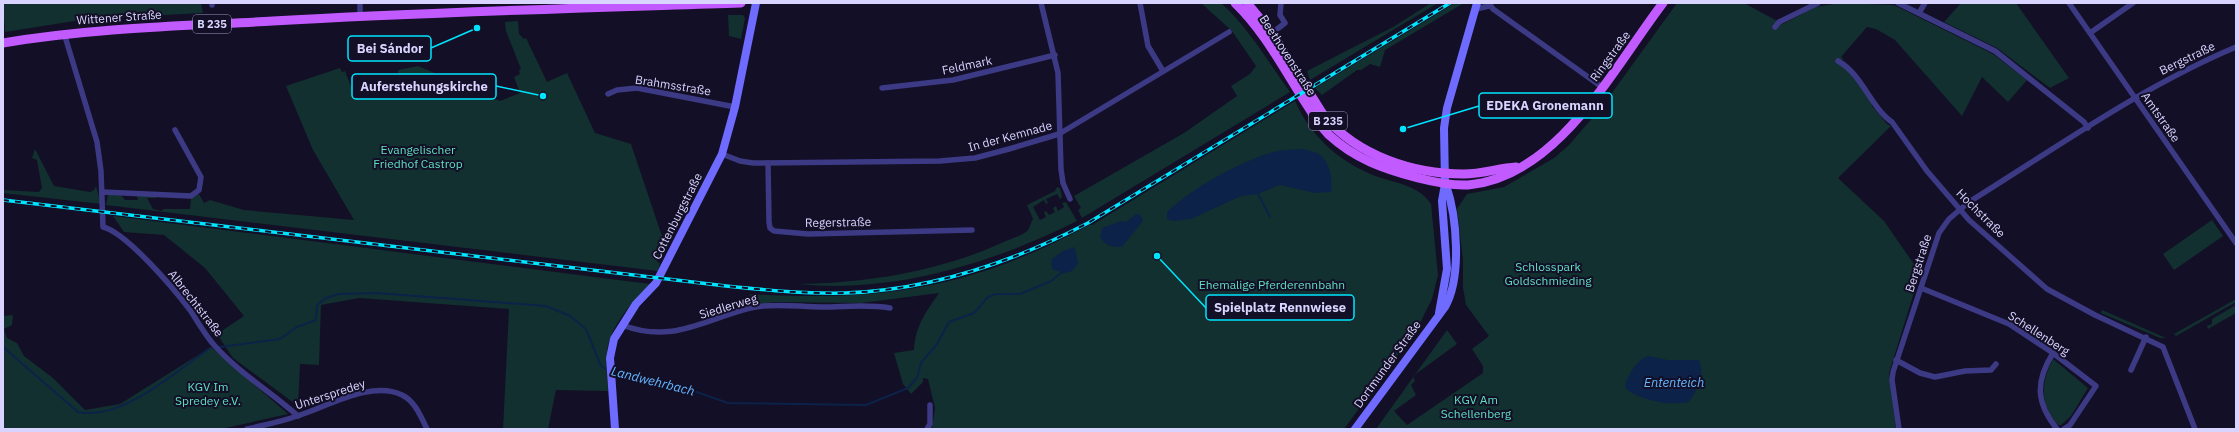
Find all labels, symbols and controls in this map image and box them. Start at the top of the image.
street label: Wittener Straße [76,7,163,27]
street label: Beethovenstraße [1256,12,1320,98]
road number: B 235 [193,15,231,33]
street label: Ringstraße [1587,27,1634,84]
callout: Bei Sándor [348,36,431,61]
street label: Bergstraße [2157,38,2218,78]
text: Bei Sándor [357,40,423,57]
street label: Feldmark [941,52,994,78]
street label: Brahmsstraße [634,72,712,98]
callout: Auferstehungskirche [352,74,496,99]
text: Auferstehungskirche [360,78,488,95]
street label: Amtstraße [2138,89,2184,145]
callout: EDEKA Gronemann [1479,93,1612,118]
text: EDEKA Gronemann [1486,97,1604,114]
road number: B 235 [1309,112,1347,130]
street label: In der Kemnade [966,117,1054,154]
park label: Evangelischer Friedhof Castrop [373,142,463,171]
street label: Cottenburgstraße [649,170,705,262]
street label: Hochstraße [1953,185,2009,241]
street label: Regerstraße [805,214,872,230]
street label: Bergstraße [1902,232,1935,294]
park label: Schlosspark Goldschmieding [1504,259,1592,288]
street label: Albrechtstraße [165,266,227,340]
park label: Ehemalige Pferderennbahn [1199,277,1345,292]
street label: Siedlerweg [697,290,759,322]
callout: Spielplatz Rennwiese [1206,295,1354,320]
text: Spielplatz Rennwiese [1214,299,1346,316]
street label: Schellenberg [2005,308,2073,359]
street label: Dortmunder Straße [1350,317,1424,411]
water label: Landwehrbach [609,362,697,400]
water label: Ententeich [1644,374,1704,391]
street label: Unterspredey [293,376,367,412]
park label: KGV Im Spredey e.V. [175,379,241,408]
park label: KGV Am Schellenberg [1441,392,1512,421]

